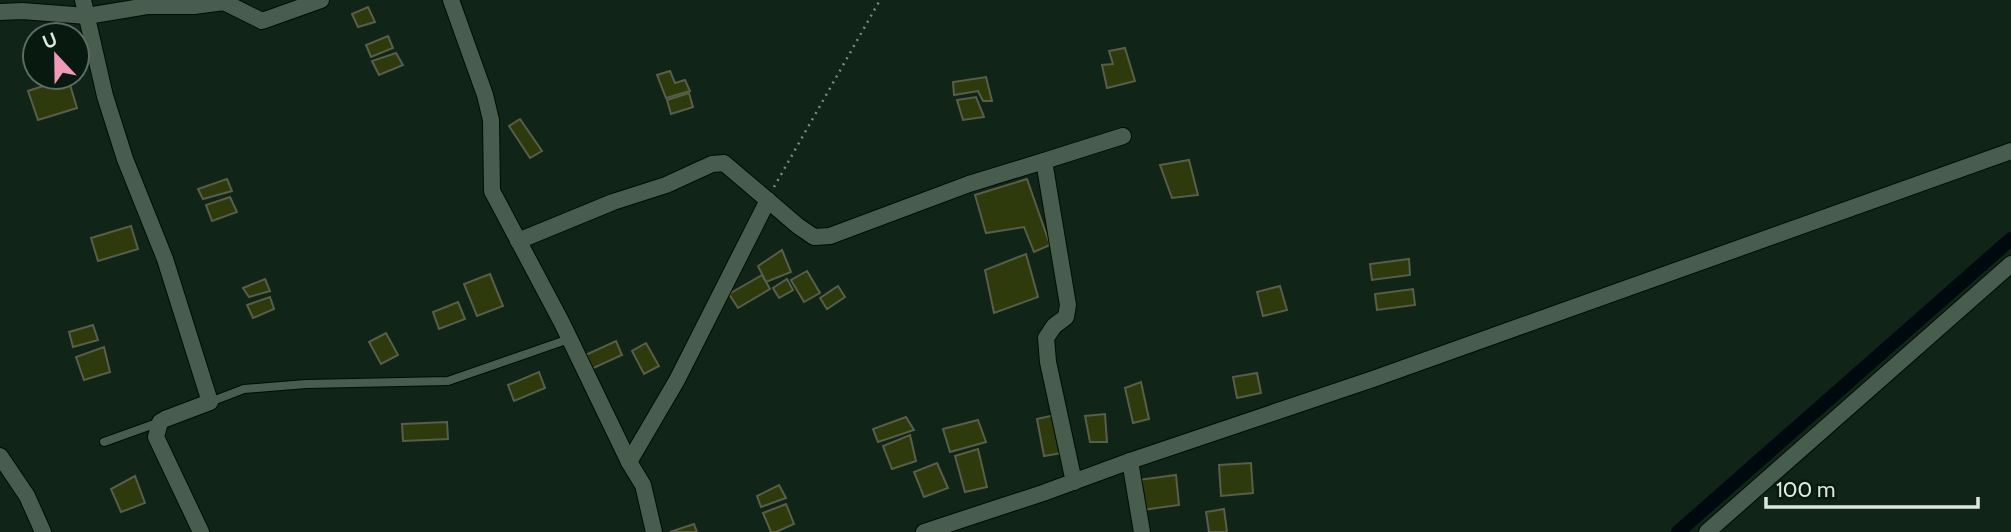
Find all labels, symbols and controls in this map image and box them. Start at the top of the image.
north arrow [21,21,91,91]
text: U [39,27,60,54]
scale bar [1766,466,1978,510]
text: 100 m [1776,477,1835,502]

